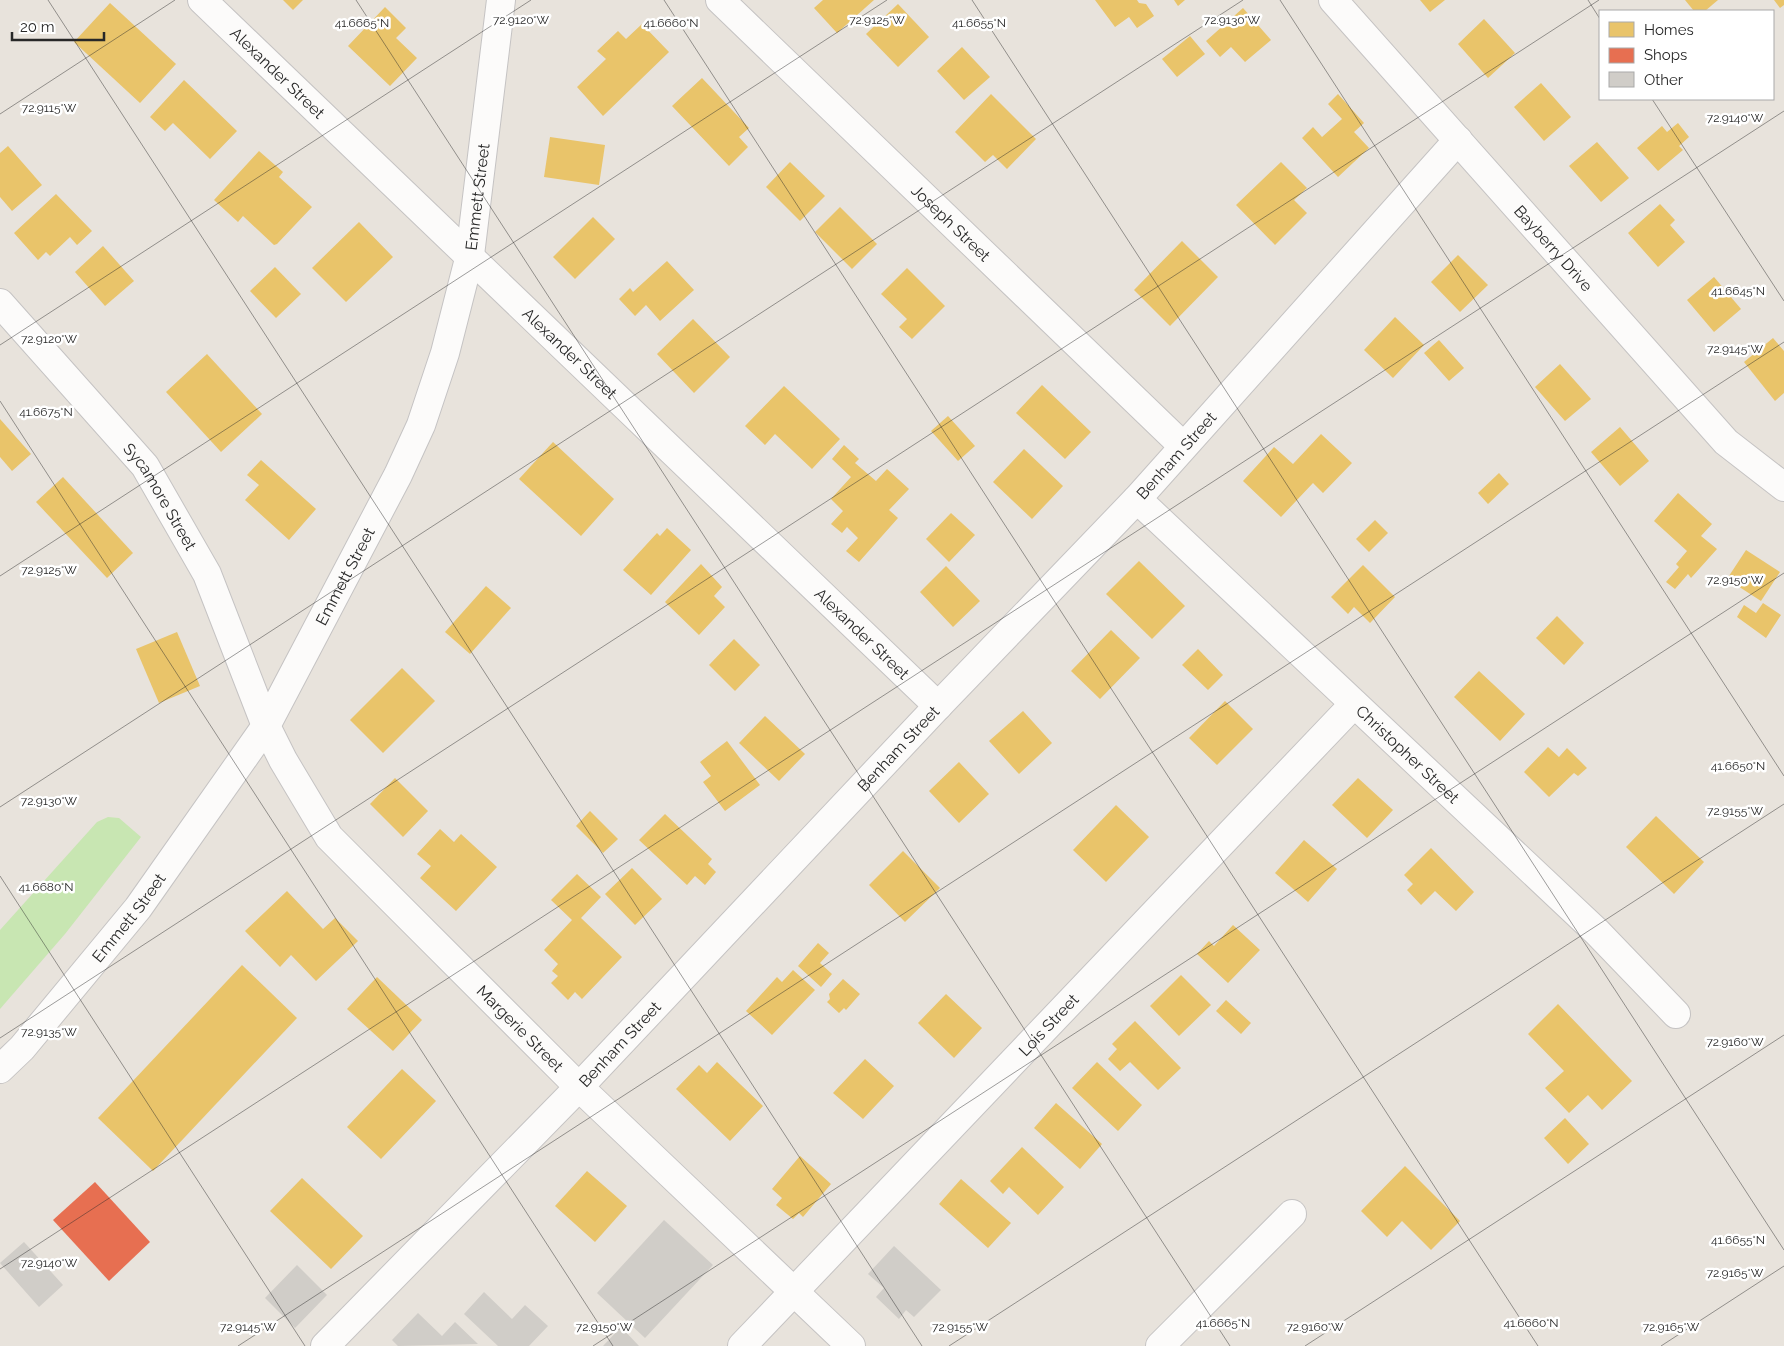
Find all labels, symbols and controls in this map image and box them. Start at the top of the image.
scale bar [12,10,105,42]
legend [1599,10,1774,100]
text: 72.9120°W [493,13,550,27]
text: 72.9125°W [849,13,905,27]
text: 72.9130°W [1204,13,1261,27]
text: 41.6665°N [335,16,389,30]
text: 41.6660°N [643,16,699,30]
text: 41.6655°N [952,16,1006,30]
text: 20 m [20,18,55,36]
text: Homes [1644,21,1694,39]
street label: Alexander Street [226,23,329,123]
text: Shops [1644,46,1687,64]
text: Other [1644,71,1684,89]
text: 72.9115°W [22,101,77,115]
text: 72.9140°W [1707,111,1764,125]
street label: Emmett Street [462,142,494,251]
street label: Joseph Street [908,181,995,266]
street label: Bayberry Drive [1510,201,1597,295]
text: 41.6645°N [1711,284,1765,298]
street label: Alexander Street [519,304,621,403]
text: 72.9120°W [21,332,78,346]
text: 72.9145°W [1707,342,1763,356]
text: 41.6675°N [19,405,73,419]
street label: Benham Street [1132,408,1221,503]
street label: Sycamore Street [119,439,201,554]
street label: Emmett Street [312,524,379,629]
text: 72.9125°W [21,563,77,577]
text: 72.9150°W [1707,573,1764,587]
street label: Alexander Street [811,584,914,684]
street label: Benham Street [854,701,944,796]
street label: Christopher Street [1352,701,1463,808]
text: 41.6650°N [1711,759,1765,773]
text: 72.9130°W [21,794,78,808]
text: 72.9155°W [1707,804,1763,818]
street label: Emmett Street [88,869,170,966]
text: 41.6680°N [18,880,74,894]
street label: Margerie Street [473,981,568,1076]
street label: Lois Street [1015,990,1083,1060]
street label: Benham Street [575,997,665,1091]
text: 72.9135°W [21,1025,77,1039]
text: 72.9160°W [1706,1035,1764,1049]
text: 41.6655°N [1711,1233,1765,1247]
text: 72.9140°W [21,1256,78,1270]
text: 72.9165°W [1707,1266,1764,1280]
text: 41.6665°N [1196,1316,1250,1330]
text: 41.6660°N [1503,1316,1559,1330]
text: 72.9145°W [220,1320,276,1334]
text: 72.9150°W [576,1320,633,1334]
text: 72.9155°W [932,1320,988,1334]
text: 72.9160°W [1286,1320,1344,1334]
text: 72.9165°W [1643,1320,1700,1334]

